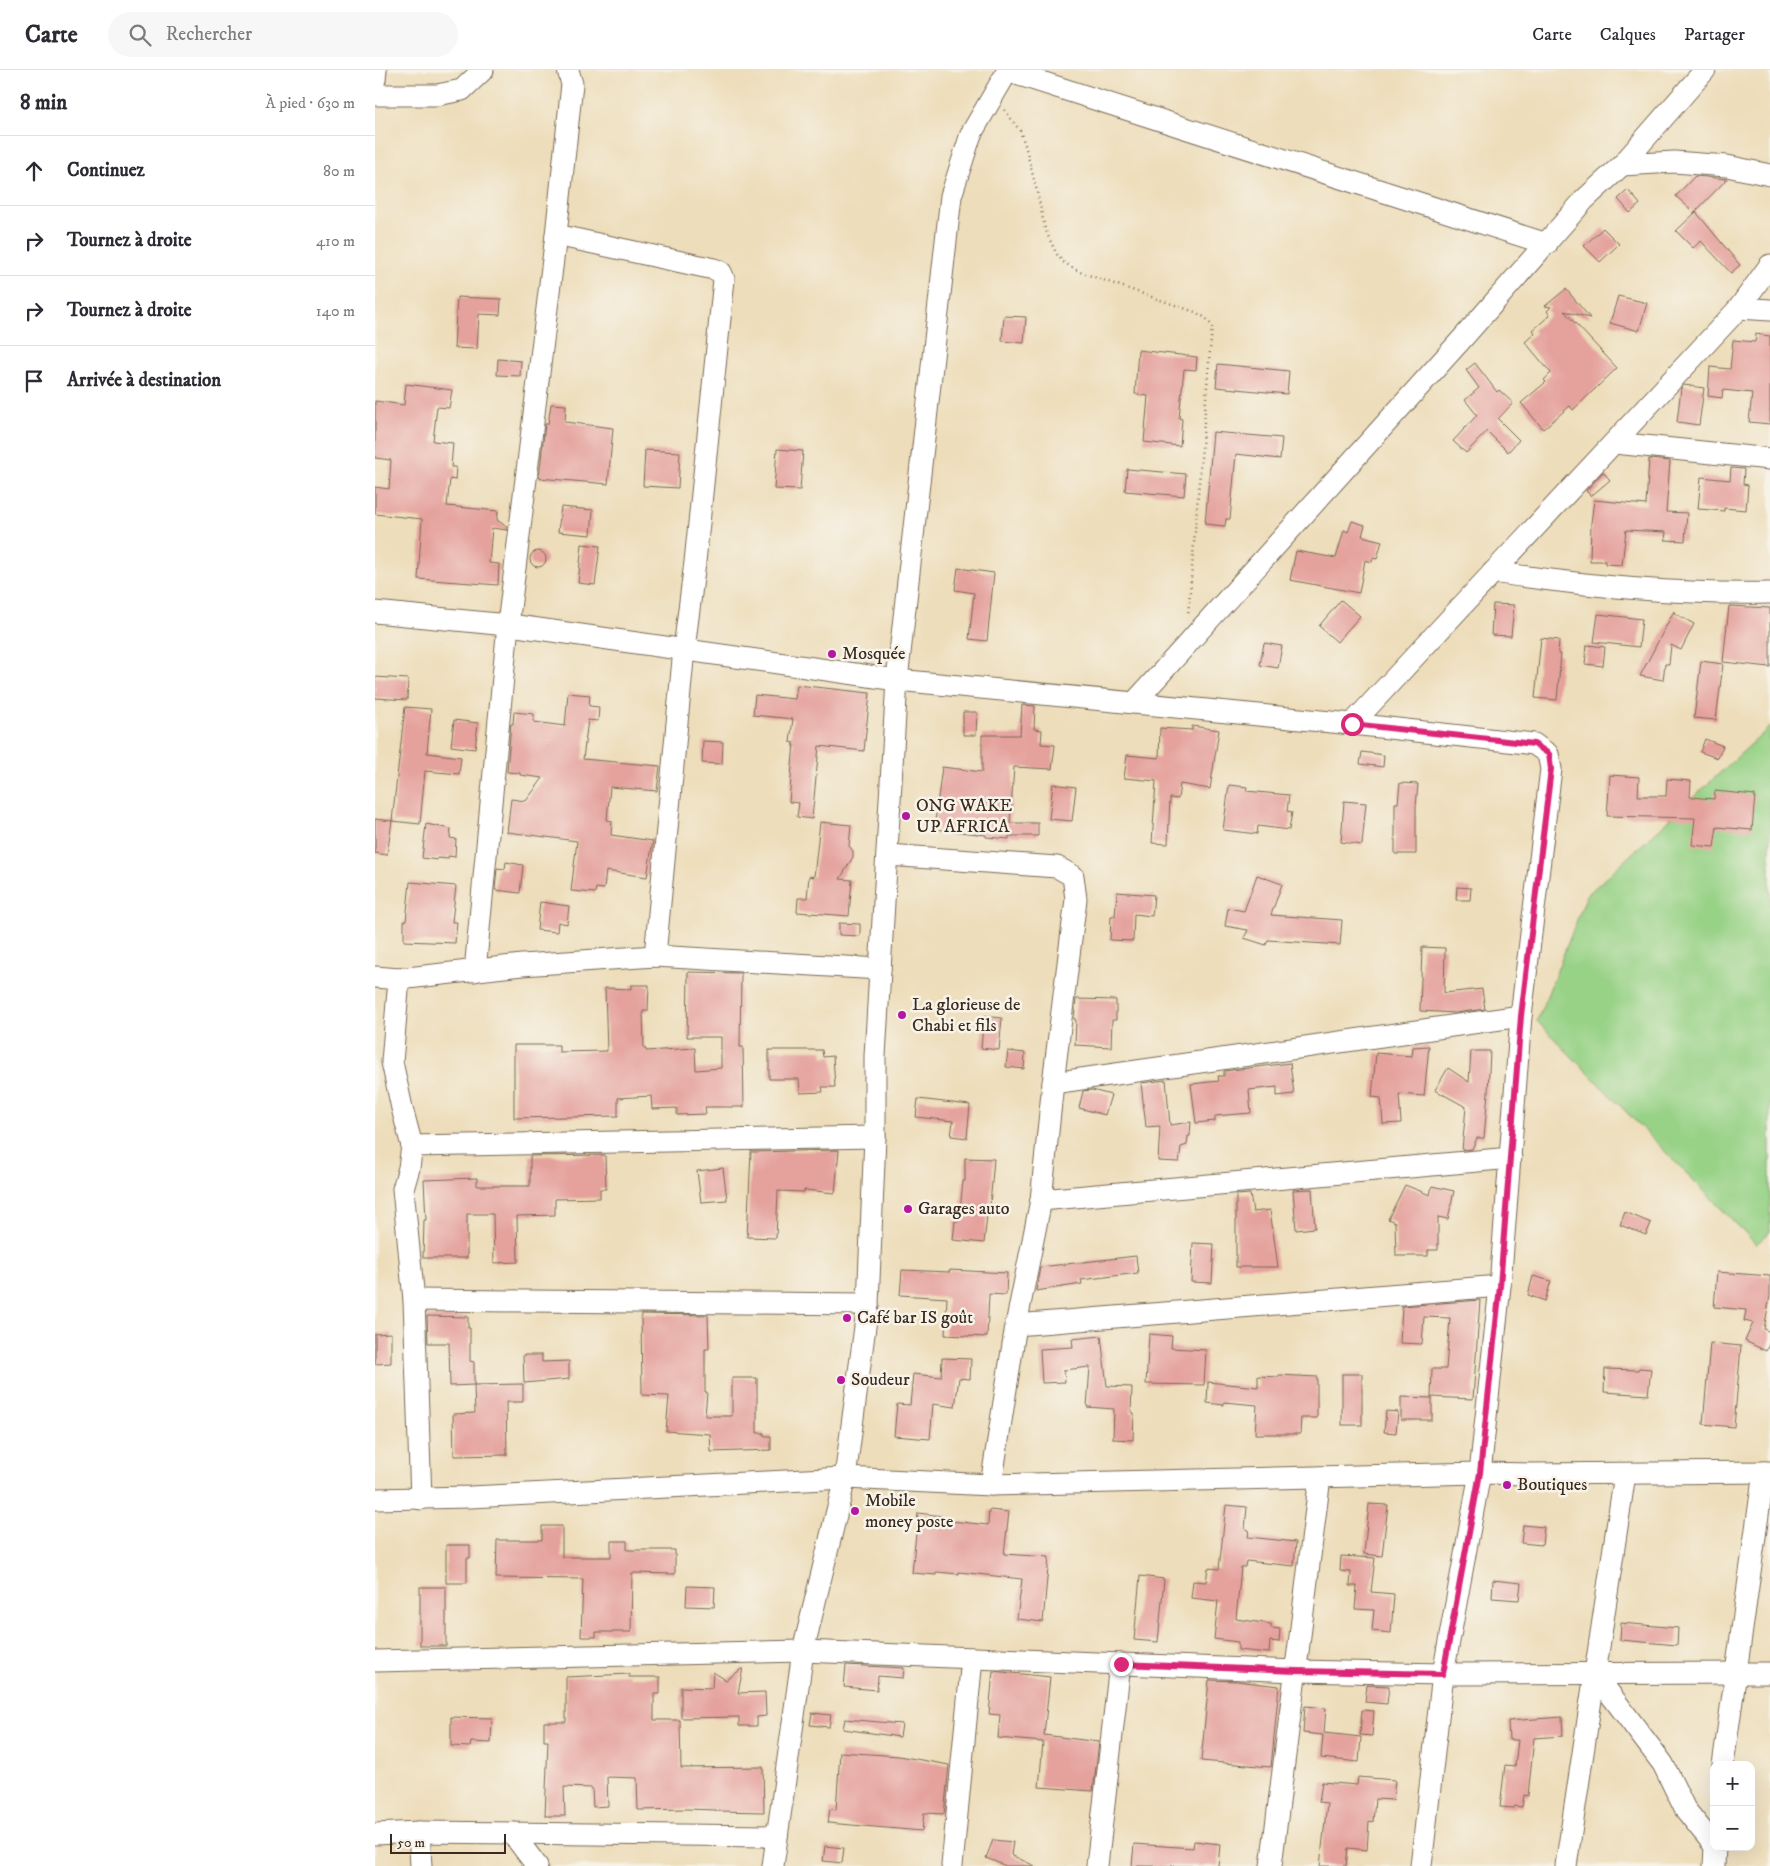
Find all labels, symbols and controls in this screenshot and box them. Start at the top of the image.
search box [108,12,458,57]
text: Carte [25,20,78,50]
icon: search [126,21,154,49]
text: Rechercher [166,23,252,46]
text: Carte [1532,24,1572,46]
text: Calques [1600,24,1656,46]
text: Partager [1684,24,1745,46]
text: 8 min [20,90,67,116]
text: À pied · 630 m [266,93,355,113]
icon: ahead [20,157,48,185]
text: Continuez [67,159,145,182]
text: 80 m [323,161,355,181]
icon: right [20,227,48,255]
text: Tournez à droite [67,229,192,252]
text: 410 m [316,231,355,251]
icon: right [20,297,48,325]
text: Tournez à droite [67,299,192,322]
text: 140 m [316,301,355,321]
icon: arrive [20,367,48,395]
text: Arrivée à destination [67,369,221,392]
place label: Mosquée [842,643,905,665]
marker: Mosquée [826,648,838,660]
route start [1341,713,1364,736]
place label: ONG WAKE UP AFRICA [916,795,1013,838]
marker: ONG WAKE UP AFRICA [900,810,912,822]
place label: La glorieuse de Chabi et fils [912,994,1021,1037]
marker: La glorieuse de Chabi et fils [896,1009,908,1021]
place label: Garages auto [918,1198,1010,1220]
marker: Garages auto [902,1203,914,1215]
place label: Café bar IS goût [857,1307,973,1329]
marker: Café bar IS goût [841,1312,853,1324]
place label: Soudeur [851,1369,910,1391]
marker: Soudeur [835,1374,847,1386]
place label: Boutiques [1517,1474,1587,1496]
marker: Boutiques [1501,1479,1513,1491]
place label: Mobile money poste [865,1490,953,1533]
marker: Mobile money poste [849,1505,861,1517]
route end [1110,1653,1133,1676]
map controls [1710,1761,1755,1851]
button: + [1710,1761,1755,1806]
button: − [1710,1806,1755,1851]
scale bar [390,1831,506,1854]
text: 50 m [397,1834,425,1852]

